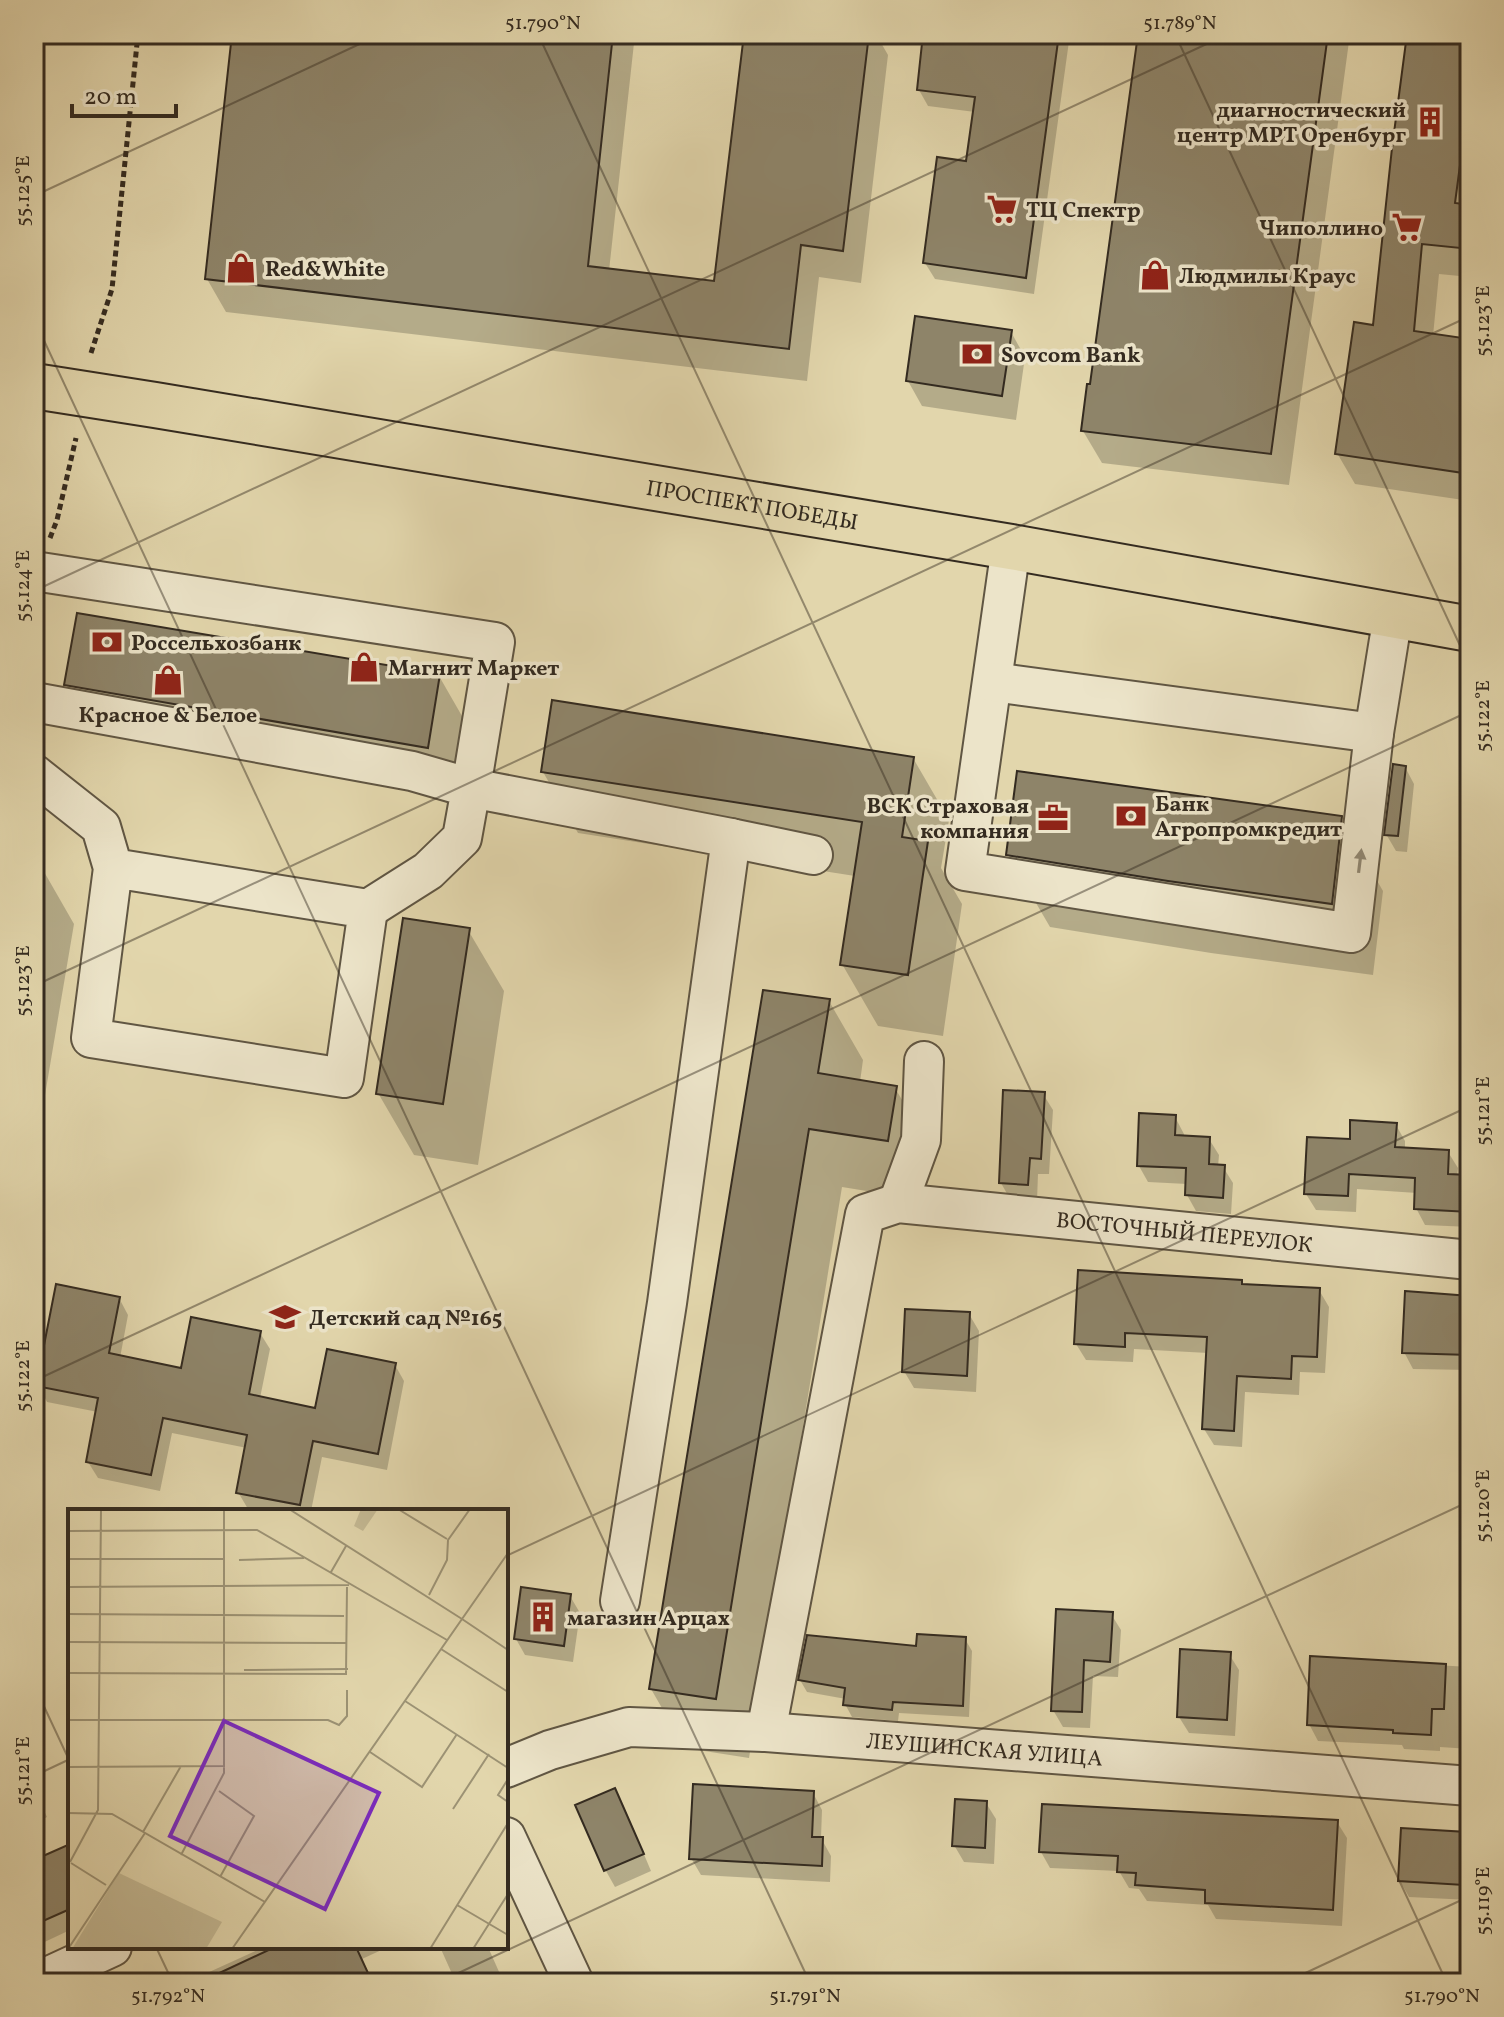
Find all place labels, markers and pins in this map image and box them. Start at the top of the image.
place label: диагностический центр МРТ Оренбург [1177,96,1406,152]
building icon: диагностический центр МРТ Оренбург [1413,105,1447,139]
supermarket icon: ТЦ Спектр [985,192,1019,226]
place label: ТЦ Спектр [1026,196,1141,227]
supermarket icon: Чиполлино [1390,210,1424,244]
place label: Чиполлино [1259,214,1383,245]
shop icon: Red&White [224,251,258,285]
place label: Red&White [265,255,385,286]
shop icon: Людмилы Краус [1138,258,1172,292]
place label: Людмилы Краус [1179,262,1356,293]
bank icon: Sovcom Bank [960,337,994,371]
place label: Sovcom Bank [1001,341,1140,372]
bank icon: Россельхозбанк [90,625,124,659]
place label: Россельхозбанк [131,629,302,660]
shop icon: Магнит Маркет [347,650,381,684]
place label: Магнит Маркет [388,654,559,685]
shop icon: Красное & Белое [151,663,185,697]
place label: Красное & Белое [79,701,257,732]
place label: Банк Агропромкредит [1155,790,1342,846]
place label: ВСК Страховая компания [867,792,1029,848]
bank icon: Банк Агропромкредит [1114,799,1148,833]
office icon: ВСК Страховая компания [1036,801,1070,835]
school or university icon: Детский сад №165 [268,1300,302,1334]
place label: Детский сад №165 [309,1304,502,1335]
building icon: магазин Арцах [526,1600,560,1634]
place label: магазин Арцах [567,1604,730,1635]

